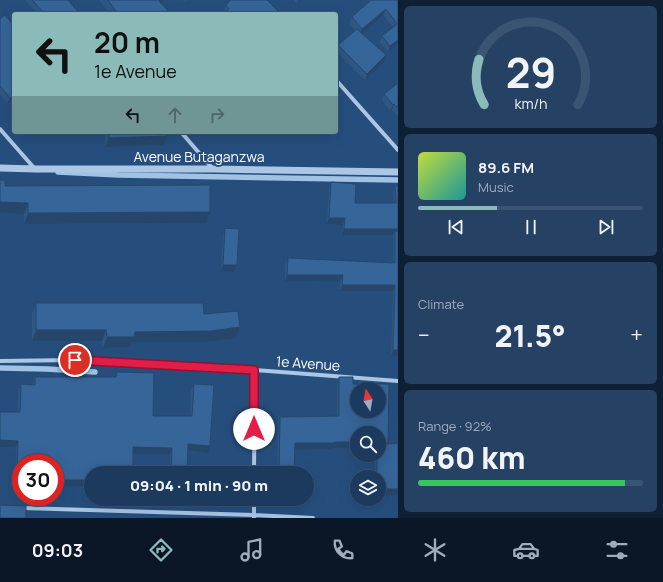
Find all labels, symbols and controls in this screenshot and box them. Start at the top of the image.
text: 20 m [94,23,160,61]
icon: left [28,28,80,80]
text: 29 [505,44,556,100]
text: 1e Avenue [94,59,177,83]
text: km/h [514,94,547,113]
icon: left [122,104,144,126]
icon: ahead [164,104,186,126]
icon: right [206,104,228,126]
street label: Avenue Butaganzwa [134,147,264,166]
text: 89.6 FM [478,157,534,178]
text: Music [478,178,514,196]
icon: previous [445,216,467,238]
icon: pause [520,216,542,238]
icon: next [595,216,617,238]
text: Climate [418,295,464,313]
text: 21.5° [494,315,566,356]
text: − [418,320,430,350]
text: + [630,320,643,350]
pin [58,343,92,377]
icon: arrive [64,349,86,371]
street label: 1e Avenue [275,351,341,375]
north arrow [350,382,386,418]
map controls [350,382,386,506]
position arrow [233,408,275,450]
text: Range · 92% [418,417,492,435]
button: search [350,426,386,462]
text: 460 km [418,437,525,478]
speed limit sign: 30 [12,454,64,506]
button: layers [350,470,386,506]
text: 09:04 · 1 min · 90 m [130,475,268,496]
icon: directions [147,536,175,564]
icon: music [238,536,266,564]
icon: phone [329,536,357,564]
icon: climate [421,536,449,564]
icon: car [512,536,540,564]
icon: filters [603,536,631,564]
text: 09:03 [32,538,83,562]

